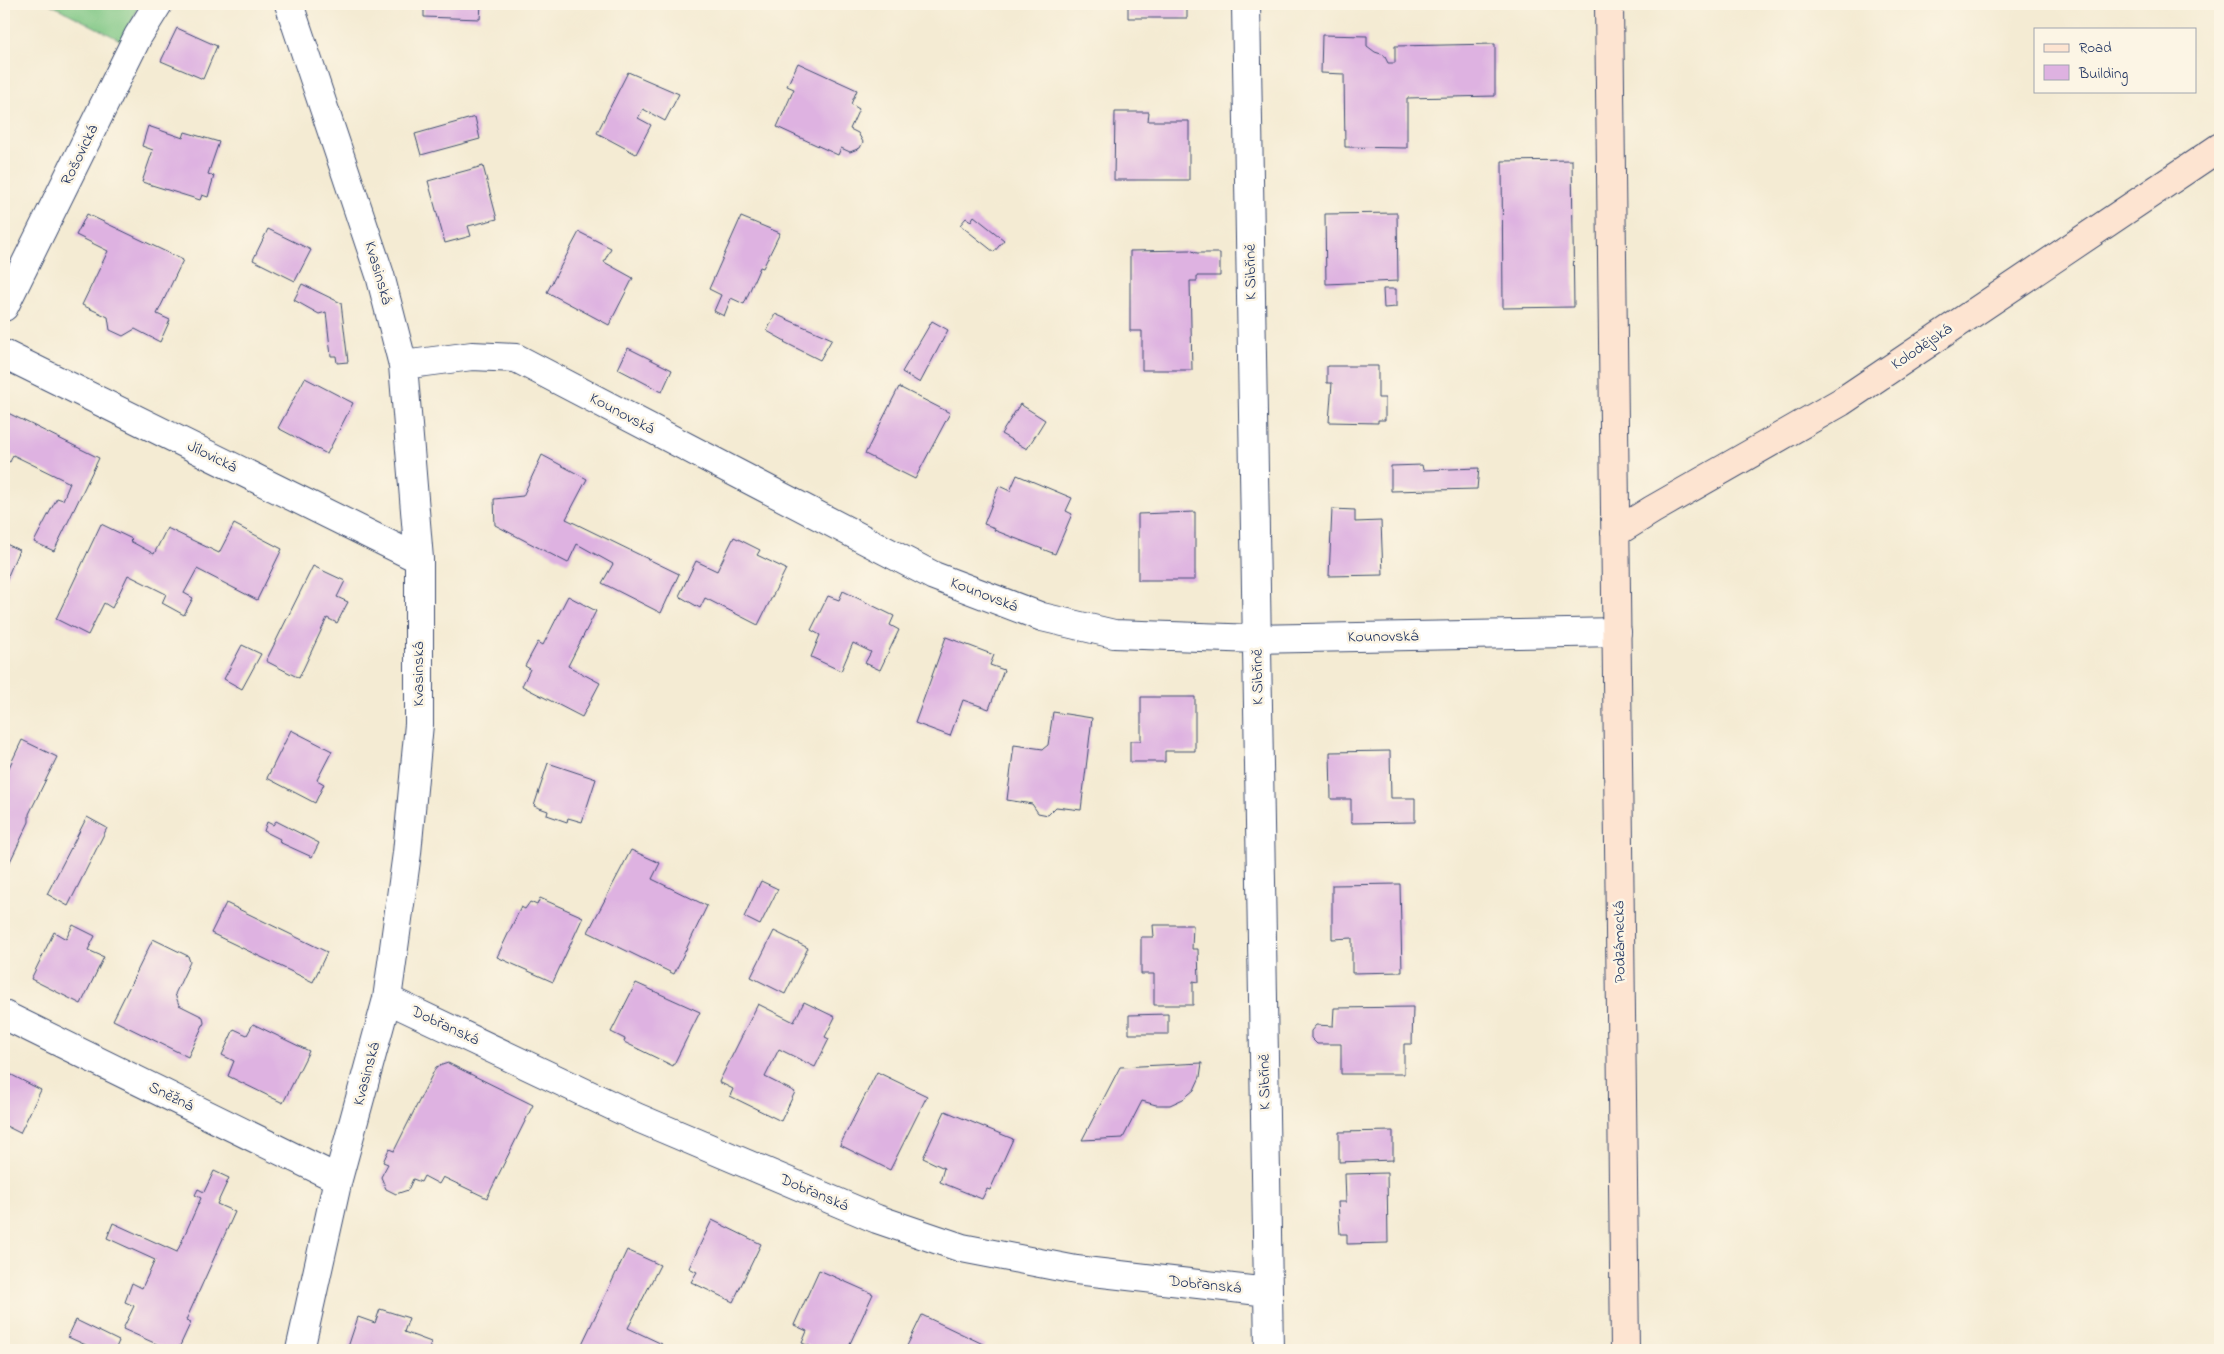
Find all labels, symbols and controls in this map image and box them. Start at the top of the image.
legend [2034,28,2196,92]
text: Road [2079,37,2112,59]
text: Building [2078,63,2128,86]
street label: Rošovická [55,121,105,189]
street label: Kvasinská [358,239,398,307]
street label: K Sibřině [1238,243,1263,300]
street label: Kolodějská [1887,318,1957,376]
street label: Kounovská [585,387,659,441]
street label: Jílovická [183,435,241,479]
street label: Kounovská [947,571,1021,619]
street label: Kounovská [1347,624,1419,650]
street label: Kvasinská [407,642,431,706]
street label: K Sibřině [1245,648,1270,705]
street label: Podzámecká [1607,901,1633,983]
street label: Dobřanská [406,999,483,1052]
street label: Kvasinská [347,1040,387,1108]
street label: K Sibřině [1252,1053,1277,1110]
street label: Sněžná [144,1076,198,1118]
street label: Dobřanská [775,1167,852,1218]
street label: Dobřanská [1167,1269,1242,1301]

